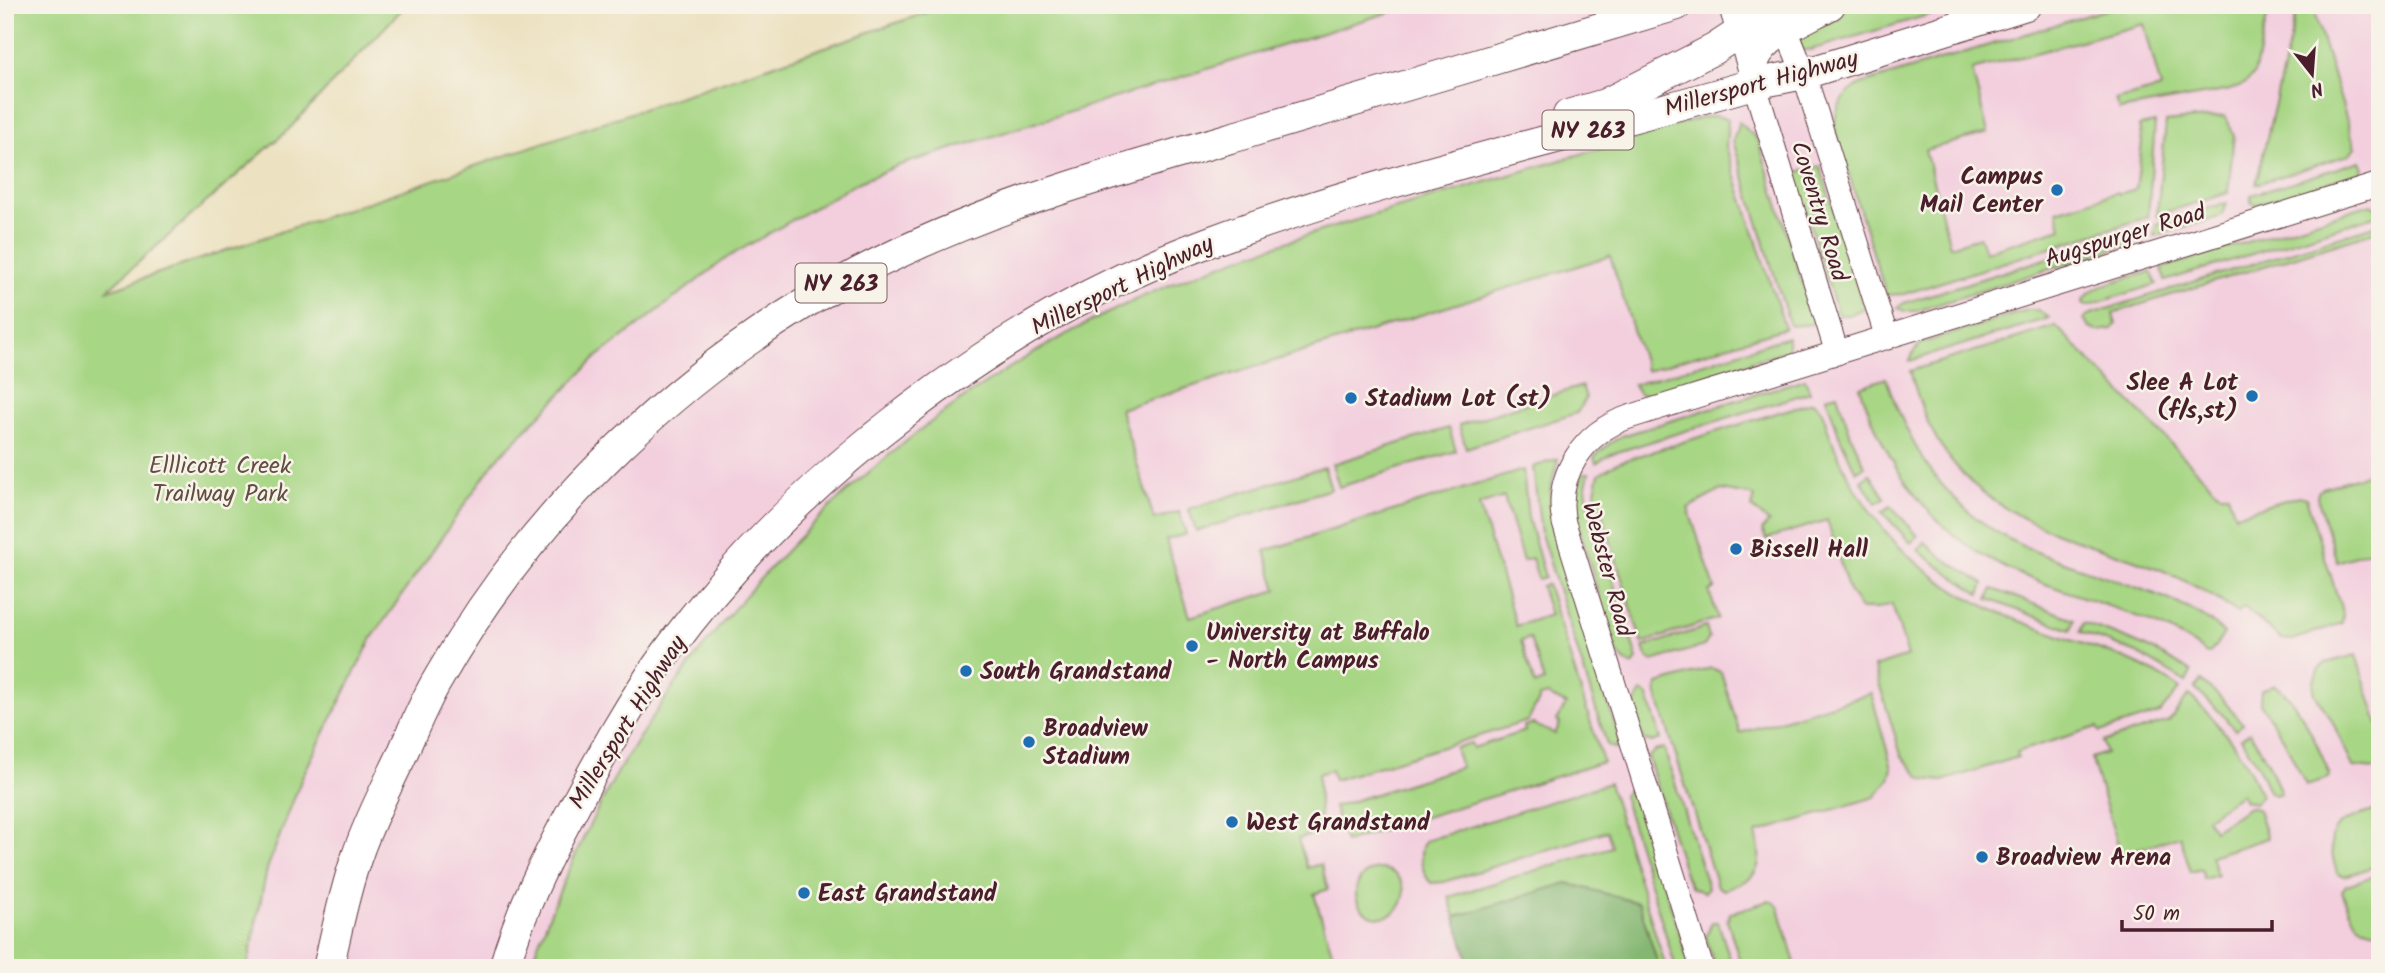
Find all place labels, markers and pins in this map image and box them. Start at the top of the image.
place label: Campus Mail Center [1920,158,2044,225]
marker: Campus Mail Center [2049,182,2065,198]
place label: Slee A Lot (f/s,st) [2126,364,2239,431]
place label: Stadium Lot (st) [1365,380,1551,419]
marker: Slee A Lot (f/s,st) [2244,388,2260,404]
marker: Stadium Lot (st) [1343,390,1359,406]
place label: Bissell Hall [1750,531,1869,570]
marker: Bissell Hall [1728,541,1744,557]
place label: University at Buffalo - North Campus [1206,614,1430,681]
marker: University at Buffalo - North Campus [1184,638,1200,654]
place label: South Grandstand [980,653,1172,692]
marker: South Grandstand [958,663,974,679]
place label: Broadview Stadium [1043,710,1149,777]
marker: Broadview Stadium [1021,734,1037,750]
place label: West Grandstand [1246,804,1431,843]
marker: West Grandstand [1224,814,1240,830]
place label: Broadview Arena [1996,839,2171,878]
marker: Broadview Arena [1974,849,1990,865]
place label: East Grandstand [818,875,998,914]
marker: East Grandstand [796,885,812,901]

